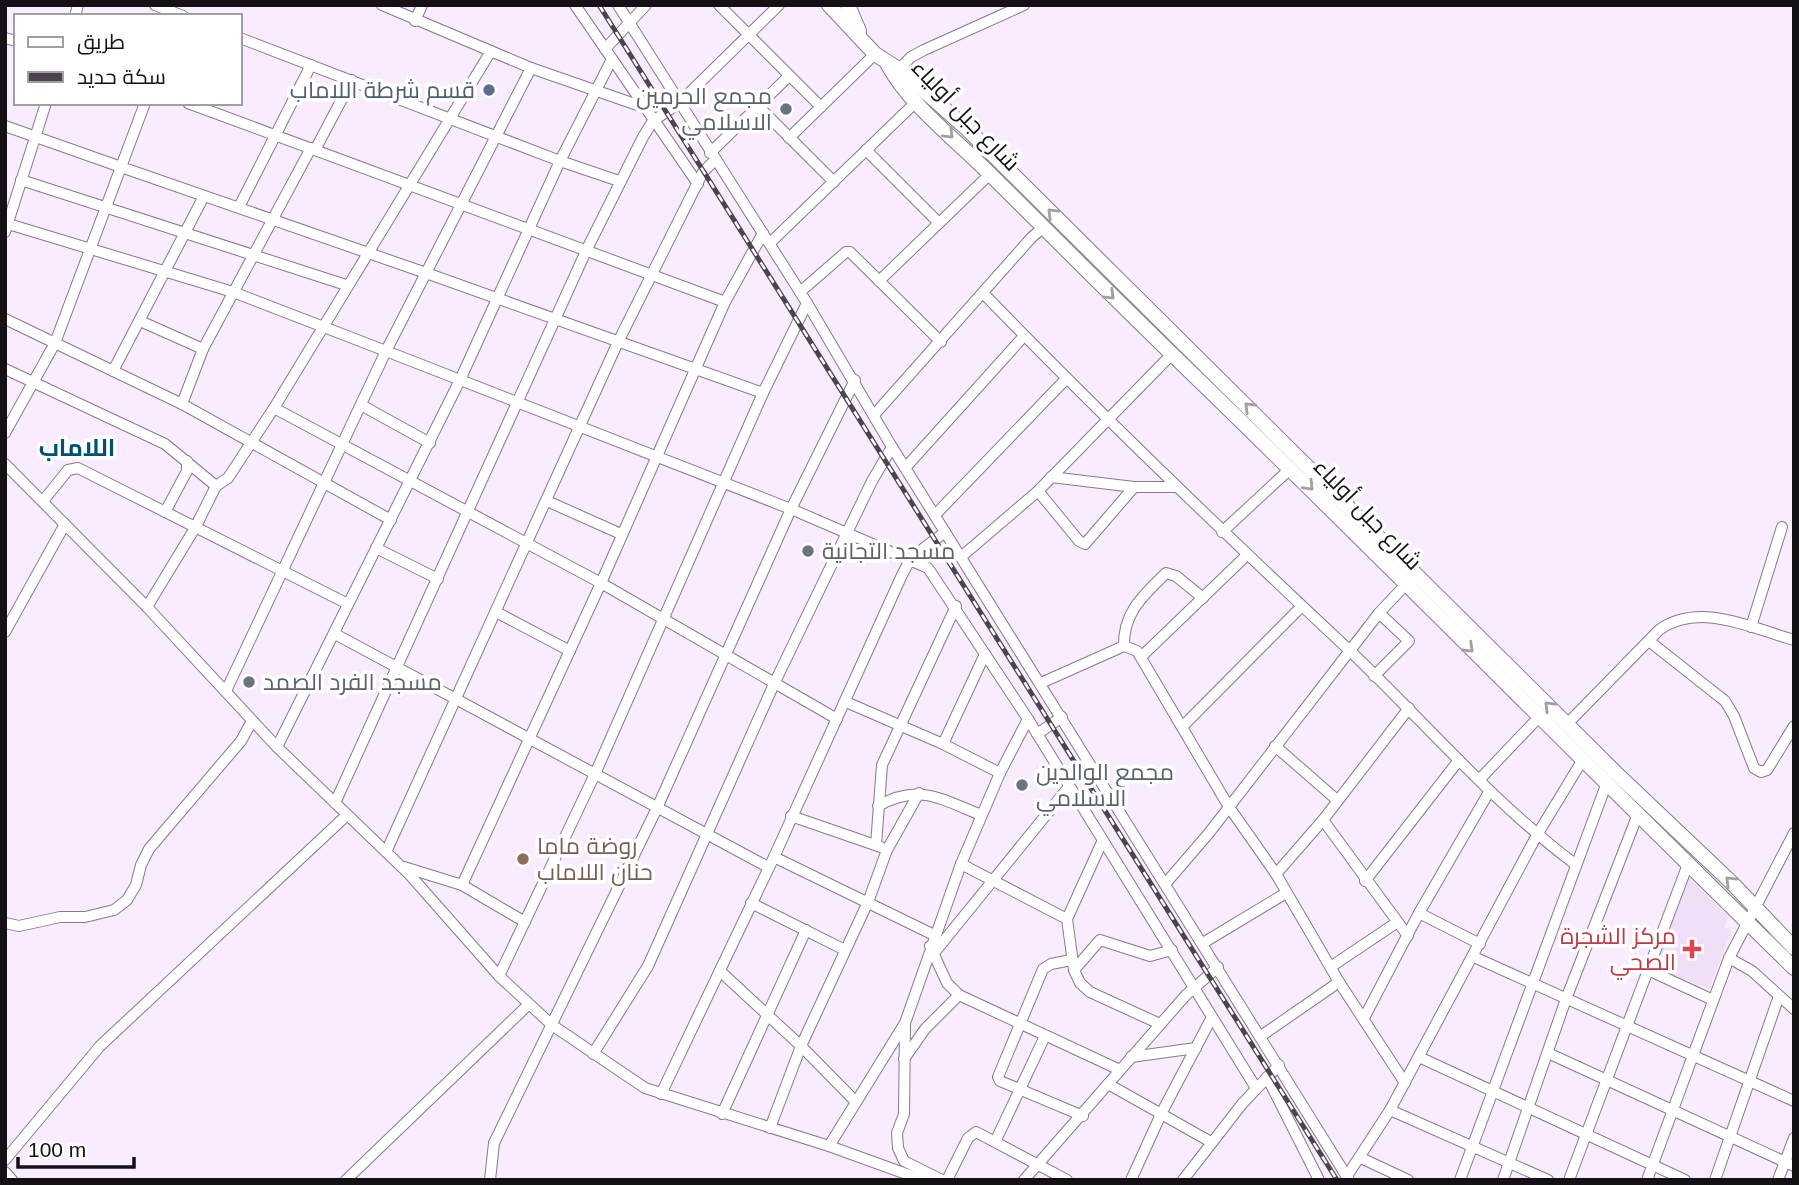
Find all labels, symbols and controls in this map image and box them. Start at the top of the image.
legend [14,14,242,105]
text: طريق [77,30,125,55]
street label: شارع جبل أولياء [904,53,1027,178]
text: سكة حديد [77,65,166,88]
place label: قسم شرطة اللاماب [290,77,475,106]
marker: قسم شرطة اللاماب [481,82,497,98]
place label: مجمع الحرمين الاسلامي [636,83,772,140]
marker: مجمع الحرمين الاسلامي [778,101,794,117]
one-way arrow [941,125,954,138]
one-way arrow [1047,208,1060,221]
one-way arrow [1102,286,1115,299]
one-way arrow [1244,403,1257,416]
district label: اللاماب [39,434,115,461]
street label: شارع جبل أولياء [1306,452,1429,577]
one-way arrow [1301,478,1314,491]
place label: مسجد التجانية [822,538,955,564]
marker: مسجد التجانية [800,543,816,559]
one-way arrow [1461,640,1474,653]
place label: مسجد الفرد الصمد [263,669,442,695]
marker: مسجد الفرد الصمد [241,674,257,690]
one-way arrow [1544,701,1557,714]
place label: مجمع الوالدين الاسلامي [1036,759,1174,816]
marker: مجمع الوالدين الاسلامي [1014,777,1030,793]
place label: روضة ماما حنان اللاماب [537,833,653,886]
marker: روضة ماما حنان اللاماب [515,851,531,867]
one-way arrow [1725,877,1738,890]
place label: مركز الشجرة الصحي [1560,923,1676,980]
marker: مركز الشجرة الصحي [1682,939,1702,959]
scale bar [18,1126,133,1170]
text: 100 m [28,1138,86,1161]

